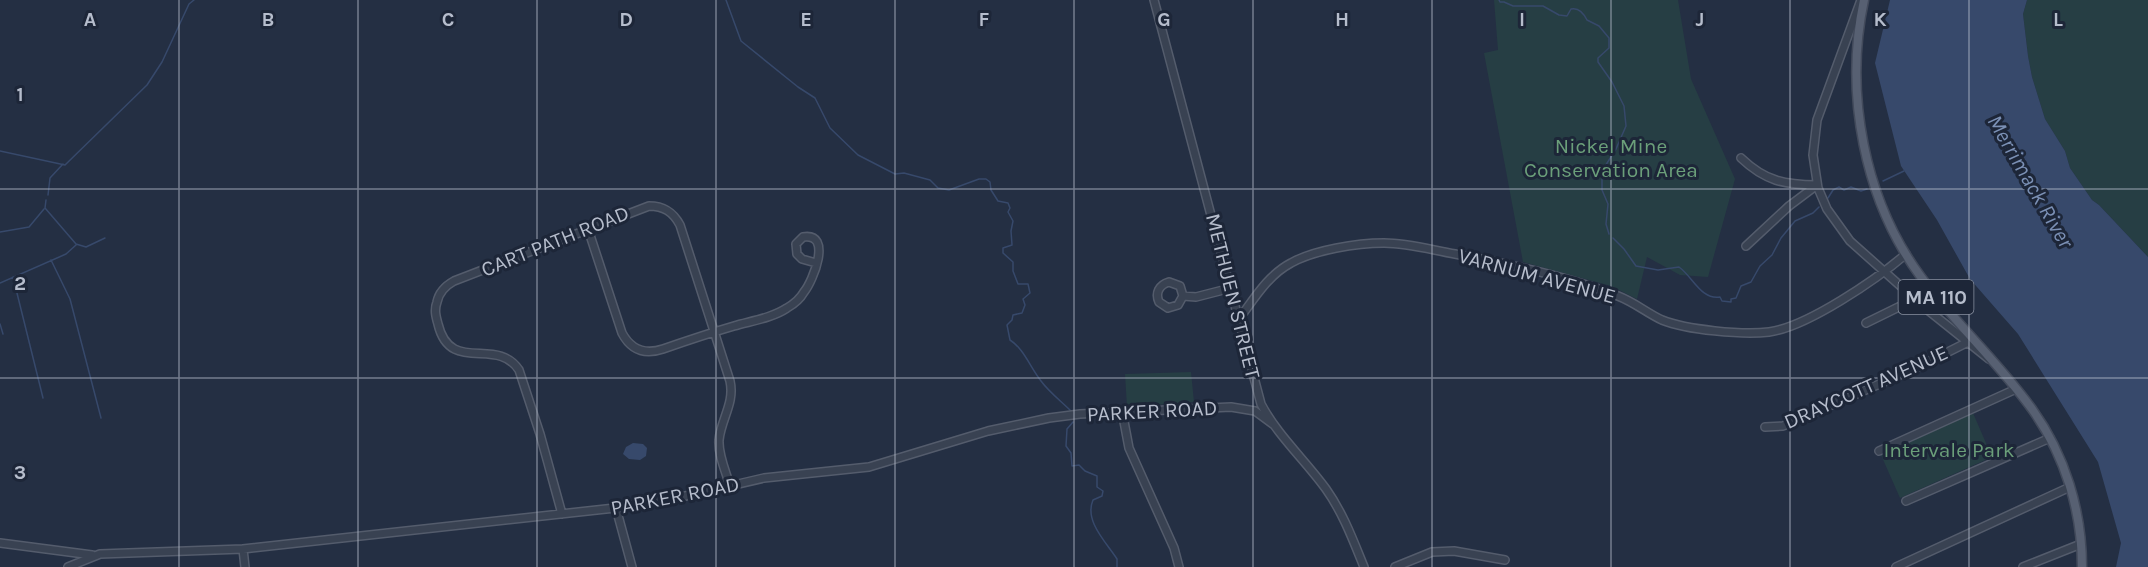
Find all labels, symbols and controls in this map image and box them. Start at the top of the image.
text: A [84,8,97,31]
text: B [262,8,274,31]
text: C [442,8,454,31]
text: D [619,8,633,31]
text: E [800,8,812,31]
text: F [979,8,990,31]
text: G [1157,8,1171,31]
text: H [1335,8,1349,31]
text: I [1519,8,1525,31]
text: J [1696,8,1704,31]
text: K [1873,8,1887,31]
text: L [2053,8,2063,31]
text: 1 [16,83,24,106]
water label: Merrimack River [1982,110,2079,254]
park label: Nickel Mine Conservation Area [1524,134,1698,182]
street label: CART PATH ROAD [478,200,632,282]
street label: METHUEN STREET [1201,211,1265,381]
street label: VARNUM AVENUE [1456,243,1618,309]
text: 2 [14,272,26,295]
road number: MA 110 [1898,280,1974,314]
street label: DRAYCOTT AVENUE [1780,340,1952,434]
street label: PARKER ROAD [1086,396,1218,426]
park label: Intervale Park [1883,438,2015,462]
text: 3 [14,461,26,484]
street label: PARKER ROAD [609,472,741,520]

